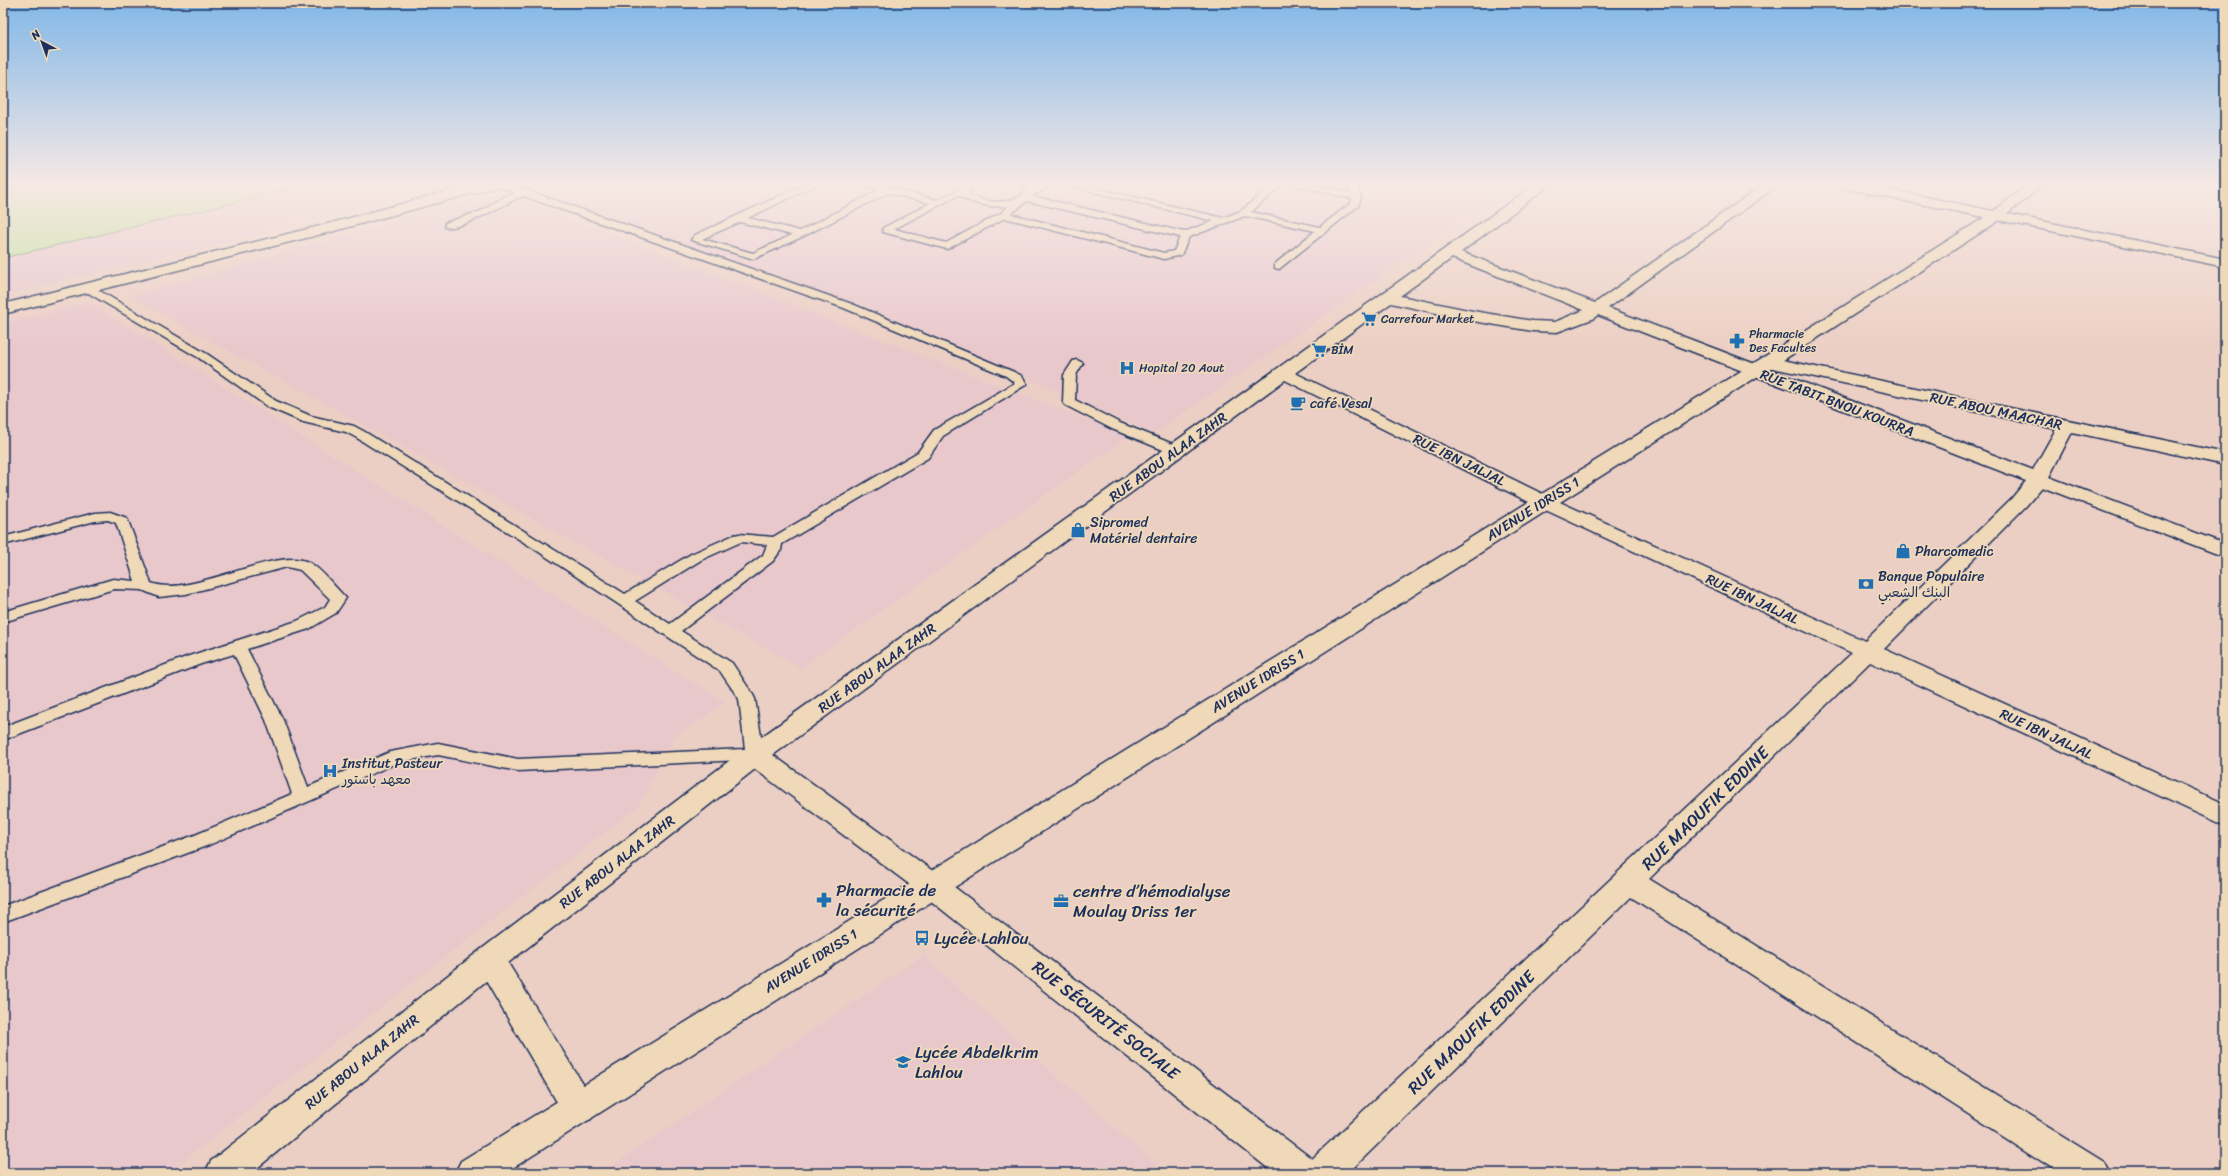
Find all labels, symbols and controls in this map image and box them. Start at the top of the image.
north arrow [22,22,62,62]
text: N [26,25,45,45]
place label: Carrefour Market [1381,308,1474,330]
supermarket icon: Carrefour Market [1360,310,1378,328]
place label: Pharmacie Des Facultes [1749,323,1817,359]
pharmacy icon: Pharmacie Des Facultes [1728,332,1746,350]
place label: BİM [1331,339,1354,361]
supermarket icon: BİM [1310,341,1328,359]
place label: Hopital 20 Aout [1139,357,1224,379]
hospital icon: Hopital 20 Aout [1118,359,1136,377]
street label: RUE TABIT BNOU KOURRA [1756,362,1918,444]
street label: RUE ABOU MAACHAR [1927,385,2065,437]
place label: café Vesal [1310,391,1373,416]
cafe icon: café Vesal [1289,394,1307,412]
street label: RUE ABOU ALAA ZAHR [1103,405,1233,509]
street label: RUE IBN JALJAL [1408,427,1510,493]
street label: AVENUE IDRISS 1 [1480,470,1585,548]
place label: Sipromed Matériel dentaire [1090,510,1197,551]
shop icon: Sipromed Matériel dentaire [1069,521,1087,539]
place label: Pharcomedic [1915,539,1993,564]
shop icon: Pharcomedic [1894,542,1912,560]
place label: Banque Populaire البنك الشعبي [1878,564,1984,605]
street label: RUE IBN JALJAL [1701,566,1803,632]
bank icon: Banque Populaire البنك الشعبي [1857,575,1875,593]
street label: RUE ABOU ALAA ZAHR [812,616,942,720]
street label: AVENUE IDRISS 1 [1205,642,1310,720]
street label: RUE IBN JALJAL [1995,701,2097,767]
street label: RUE MAOUFIK EDDINE [1634,738,1777,877]
place label: Institut Pasteur معهد باستور [341,751,443,792]
hospital icon: Institut Pasteur معهد باستور [321,762,339,780]
street label: RUE ABOU ALAA ZAHR [554,809,680,915]
place label: Pharmacie de la sécurité [836,875,937,925]
place label: centre d’hémodialyse Moulay Driss 1er [1073,876,1231,926]
pharmacy icon: Pharmacie de la sécurité [815,891,833,909]
office icon: centre d’hémodialyse Moulay Driss 1er [1052,892,1070,910]
street label: AVENUE IDRISS 1 [758,922,863,1000]
place label: Lycée Lahlou [934,923,1029,953]
bus stop icon: Lycée Lahlou [913,929,931,947]
street label: RUE SÉCURITÉ SOCIALE [1026,953,1188,1088]
street label: RUE MAOUFIK EDDINE [1400,962,1543,1101]
street label: RUE ABOU ALAA ZAHR [299,1008,425,1116]
place label: Lycée Abdelkrim Lahlou [915,1037,1039,1087]
school or university icon: Lycée Abdelkrim Lahlou [894,1053,912,1071]

